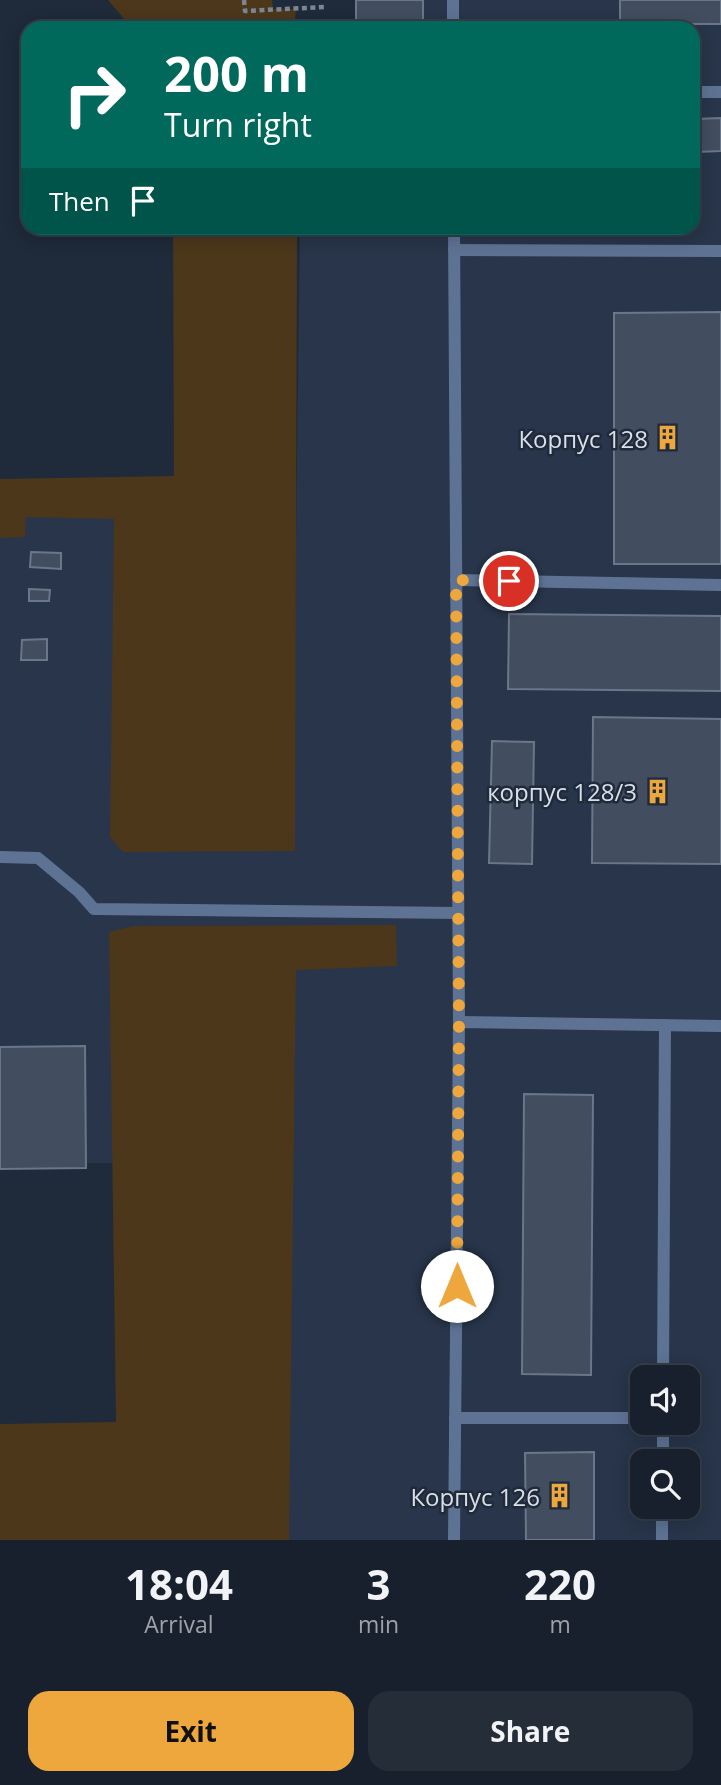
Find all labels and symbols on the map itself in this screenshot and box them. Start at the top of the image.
place label: Корпус 128 [518,422,648,455]
building icon: Корпус 128 [654,424,682,452]
pin [479,551,539,611]
place label: корпус 128/3 [487,775,637,808]
building icon: корпус 128/3 [643,777,671,805]
position arrow [420,1249,494,1323]
place label: Корпус 126 [410,1480,540,1513]
building icon: Корпус 126 [546,1482,574,1510]

